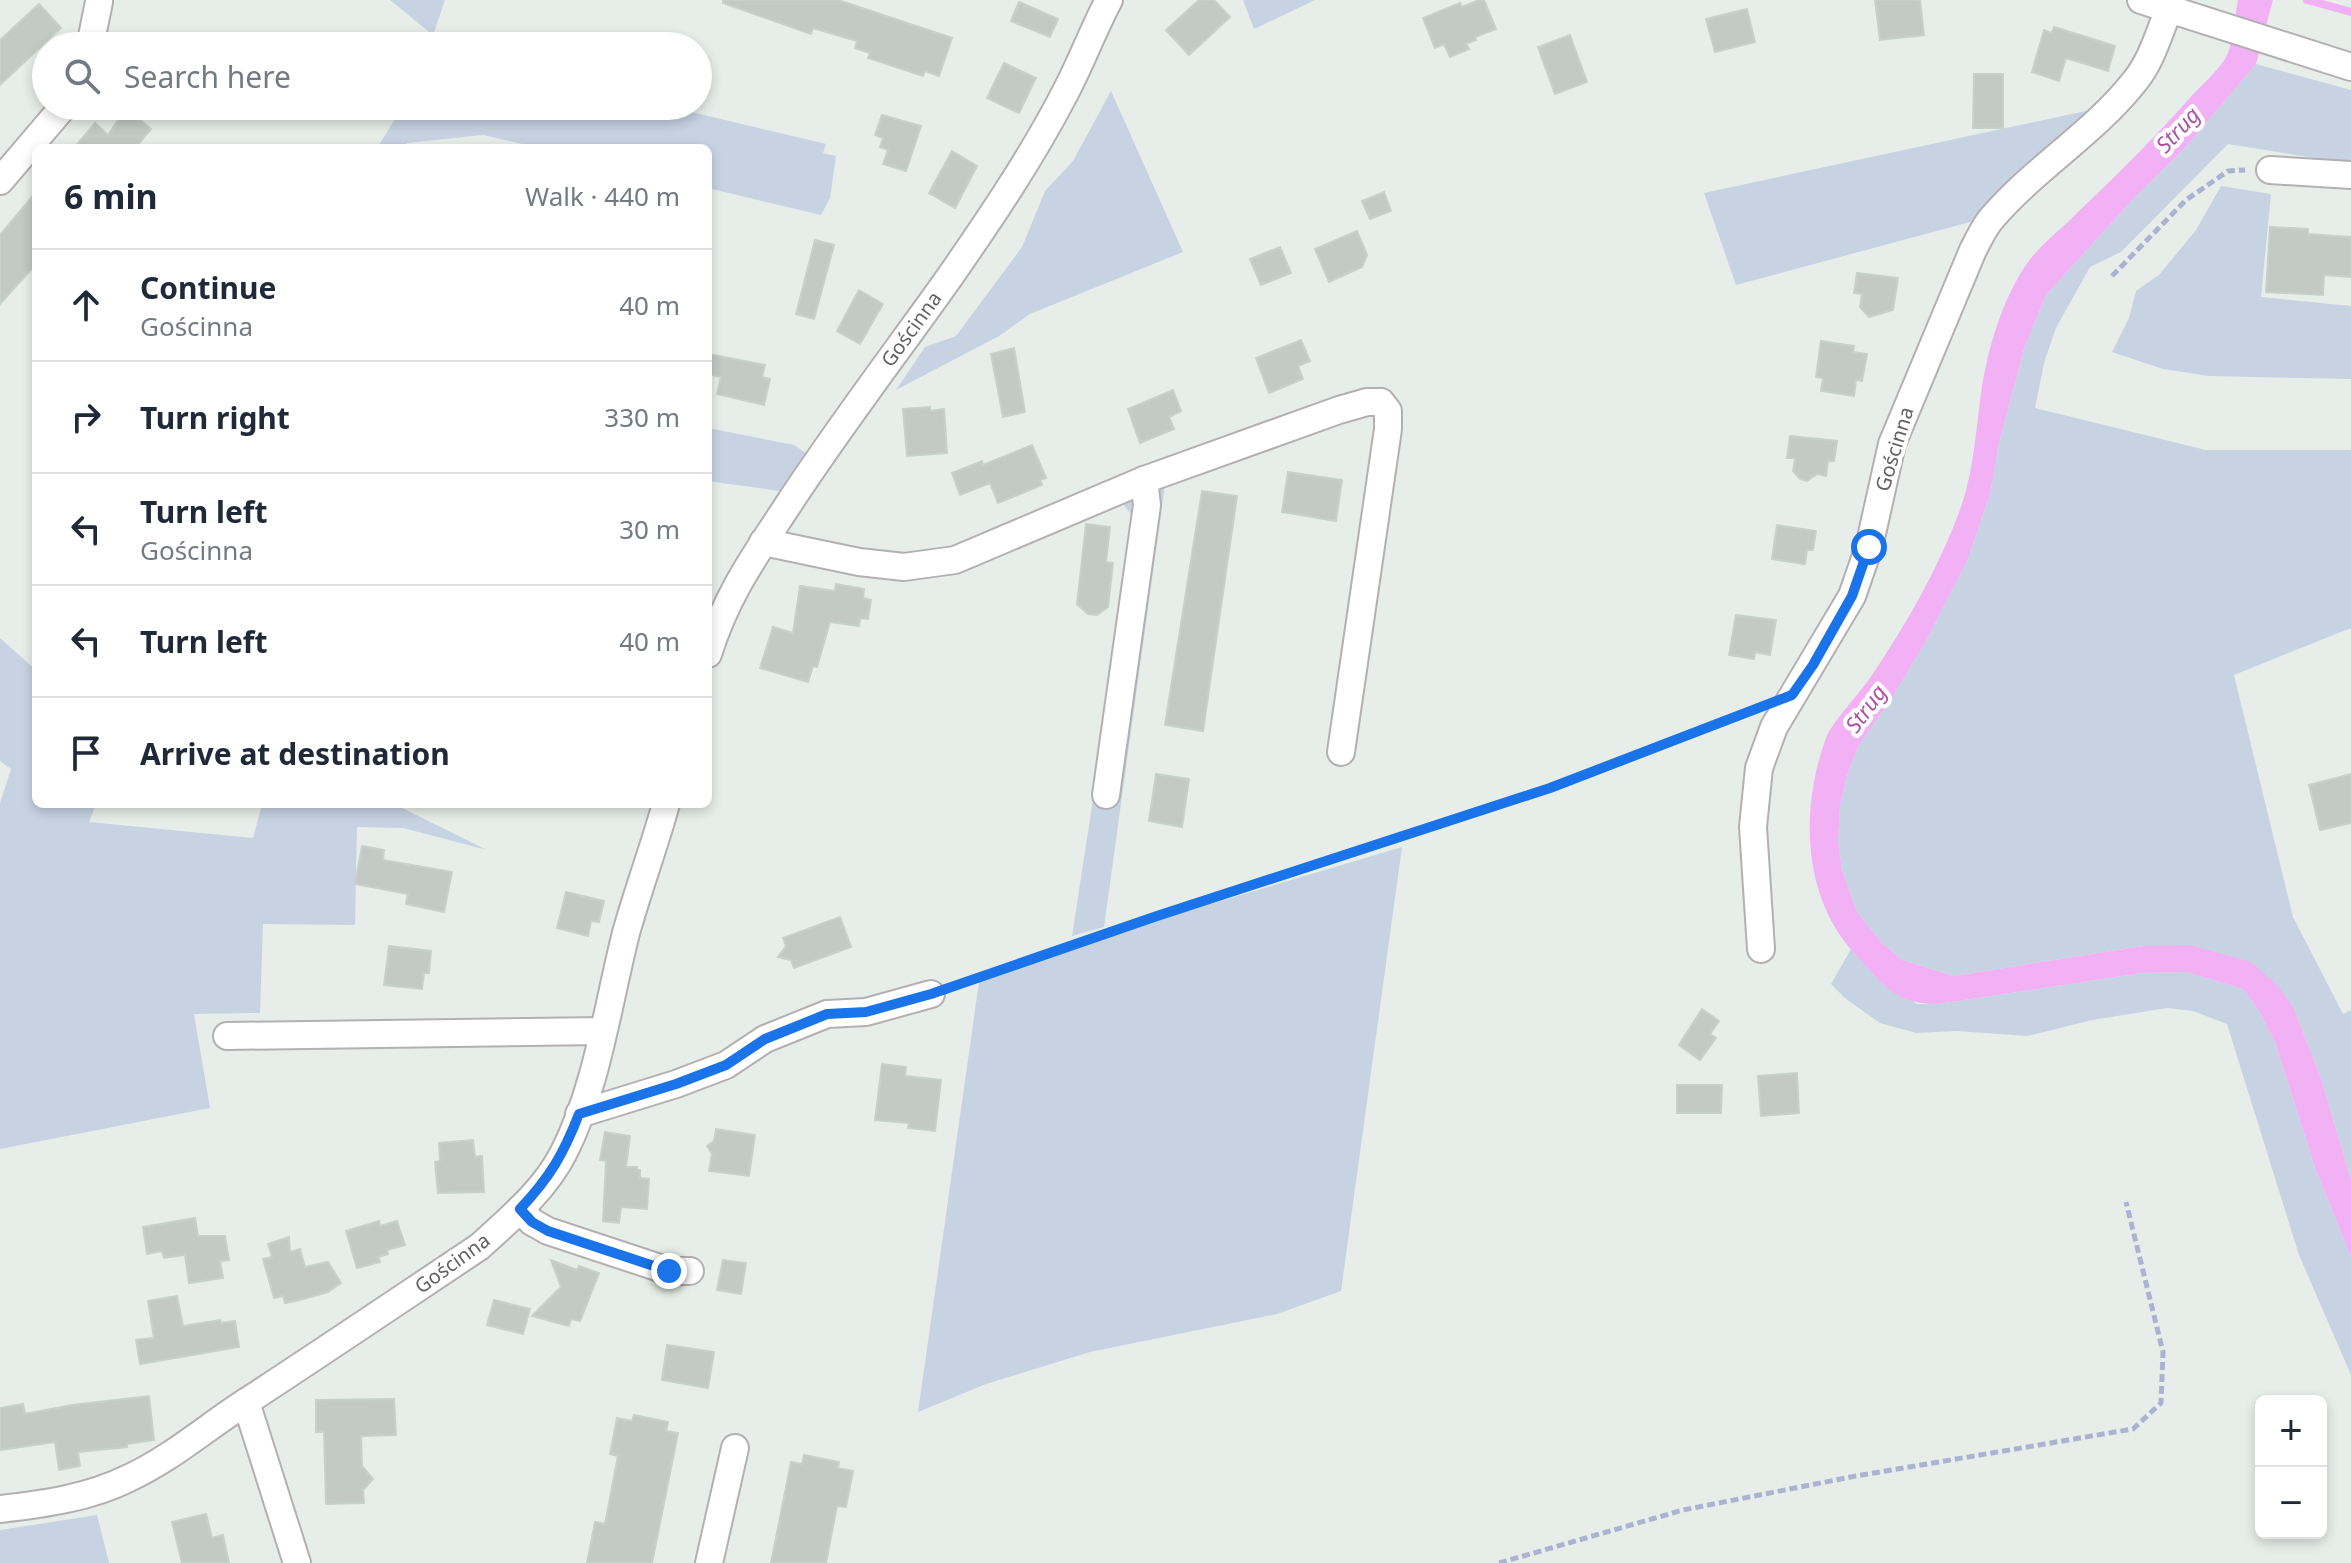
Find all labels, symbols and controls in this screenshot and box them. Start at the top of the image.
search box [32,32,712,120]
icon: search [60,54,104,98]
text: Search here [124,56,291,97]
water label: Strug [2148,99,2206,158]
text: 6 min [64,173,158,219]
text: Walk · 440 m [525,178,680,214]
text: Continue [140,267,276,308]
icon: ahead [64,283,108,327]
street label: Gościnna [875,286,947,372]
text: 40 m [619,287,680,323]
text: Gościnna [140,308,253,344]
icon: right [64,395,108,439]
text: Turn right [140,397,290,438]
text: 330 m [604,399,680,435]
street label: Gościnna [1868,403,1920,495]
text: Turn left [140,491,268,532]
icon: left [64,507,108,551]
text: 30 m [619,511,680,547]
route start [1851,529,1887,565]
text: Gościnna [140,532,253,568]
icon: left [64,619,108,663]
text: Turn left [140,621,268,662]
text: 40 m [619,623,680,659]
water label: Strug [1837,678,1893,738]
icon: arrive [64,731,108,775]
text: Arrive at destination [140,733,450,774]
street label: Gościnna [409,1227,495,1299]
route end [651,1253,687,1289]
map controls [2255,1395,2327,1539]
button: + [2255,1395,2327,1467]
button: − [2255,1467,2327,1539]

